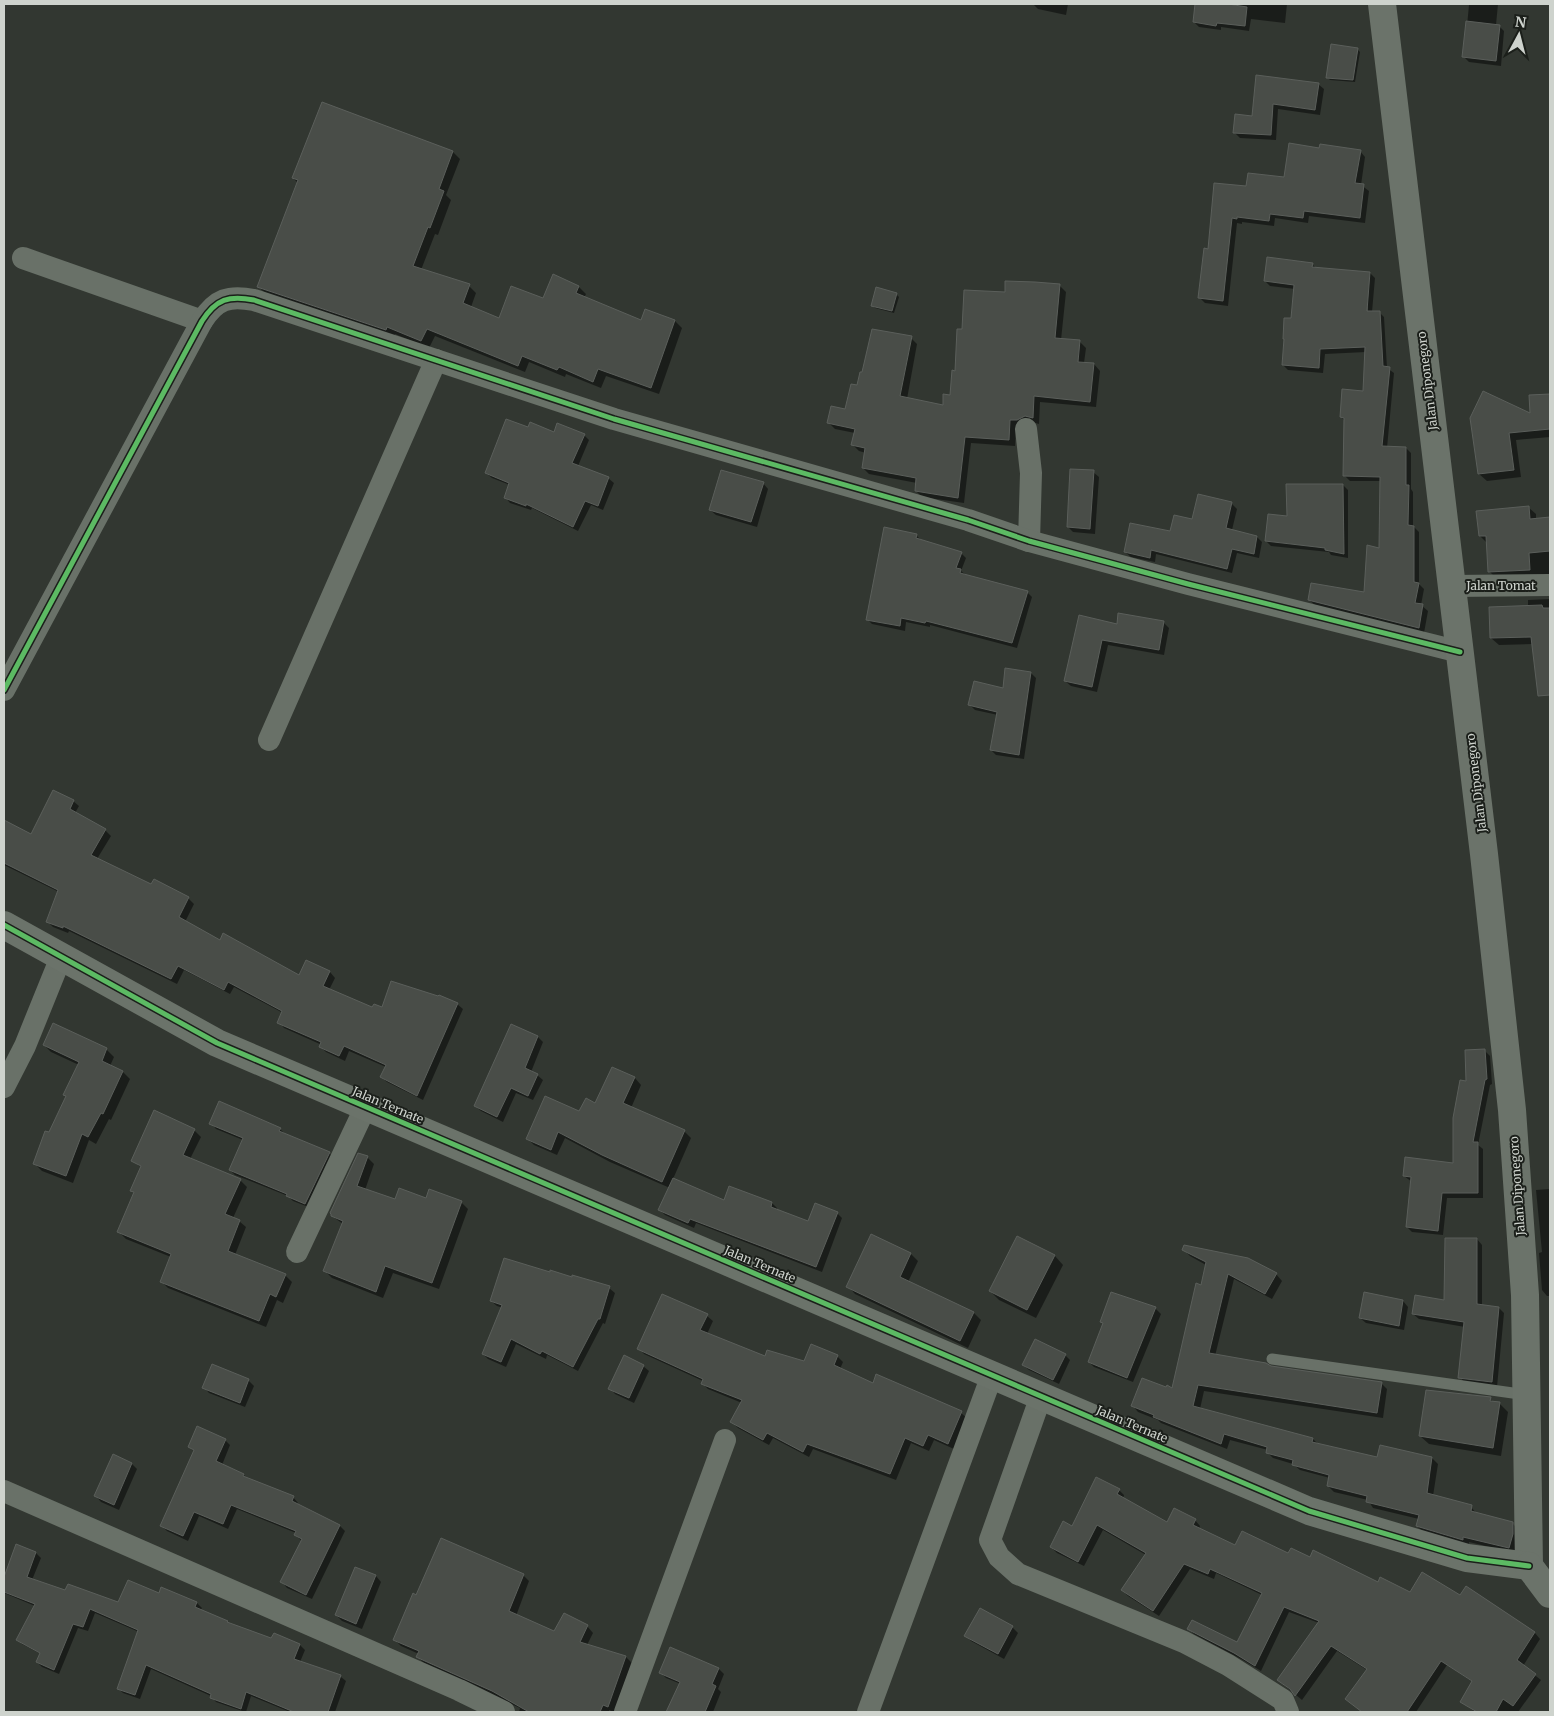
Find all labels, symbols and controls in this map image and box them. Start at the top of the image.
north arrow [1494,10,1544,60]
text: N [1514,12,1527,32]
street label: Jalan Diponegoro [1414,331,1441,432]
street label: Jalan Tomat [1465,578,1536,593]
street label: Jalan Diponegoro [1463,733,1490,834]
street label: Jalan Ternate [349,1083,426,1127]
street label: Jalan Diponegoro [1506,1136,1528,1237]
street label: Jalan Ternate [721,1242,798,1286]
street label: Jalan Ternate [1093,1402,1170,1446]

